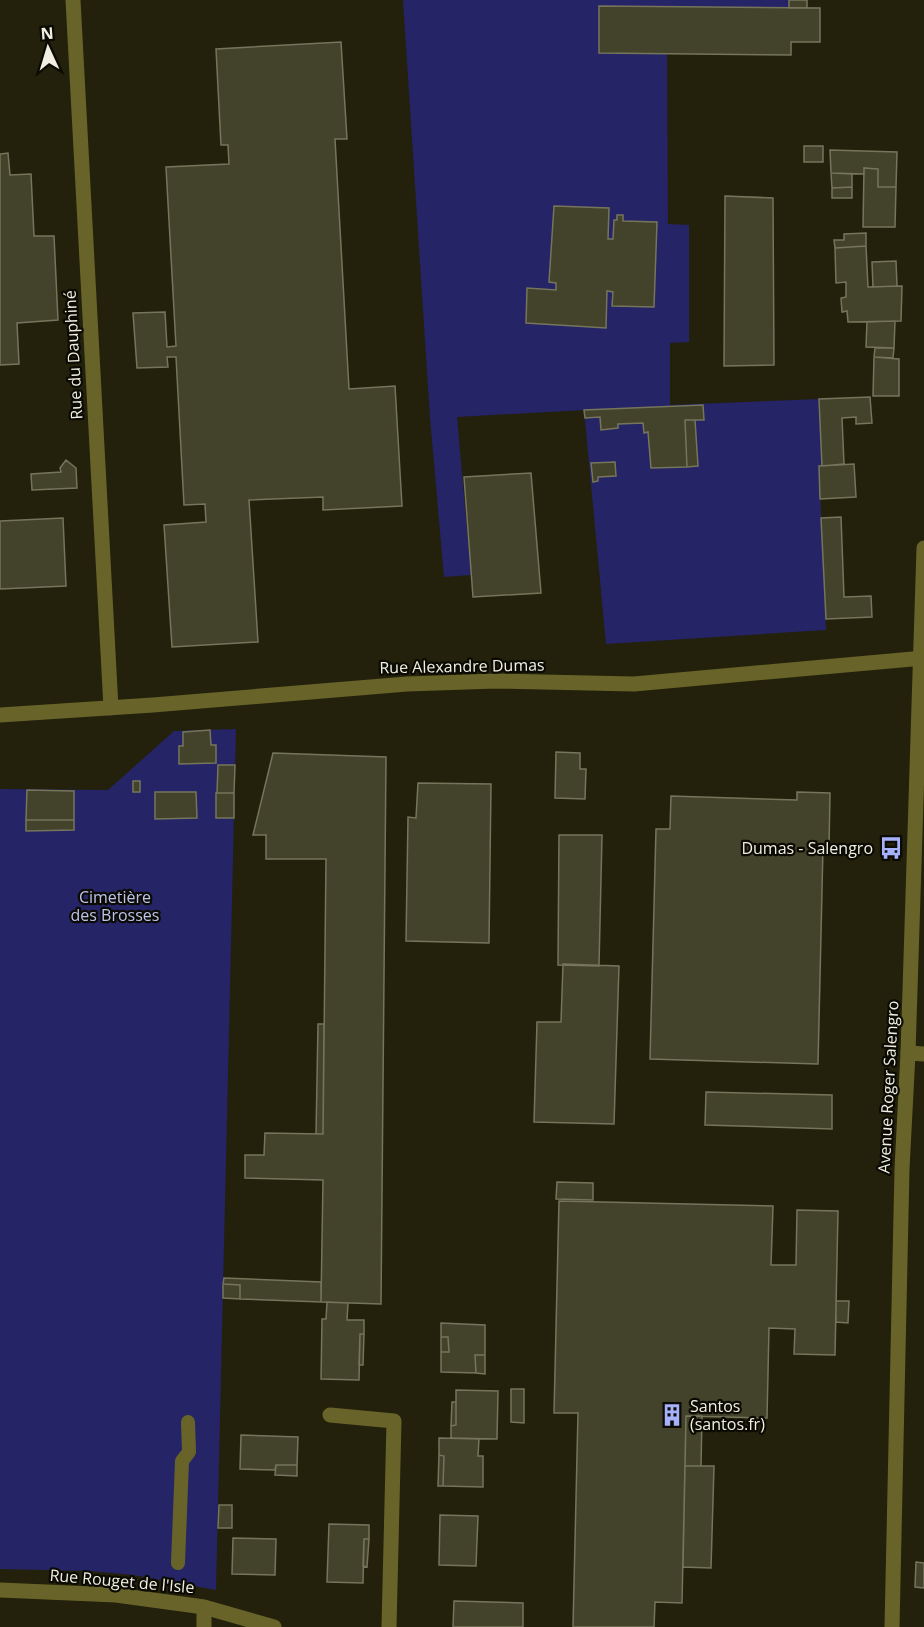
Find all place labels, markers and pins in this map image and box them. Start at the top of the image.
bus stop icon: Dumas - Salengro [878,835,904,861]
place label: Dumas - Salengro [741,837,873,859]
place label: Santos (santos.fr) [690,1395,765,1435]
building icon: Santos (santos.fr) [659,1402,685,1428]

